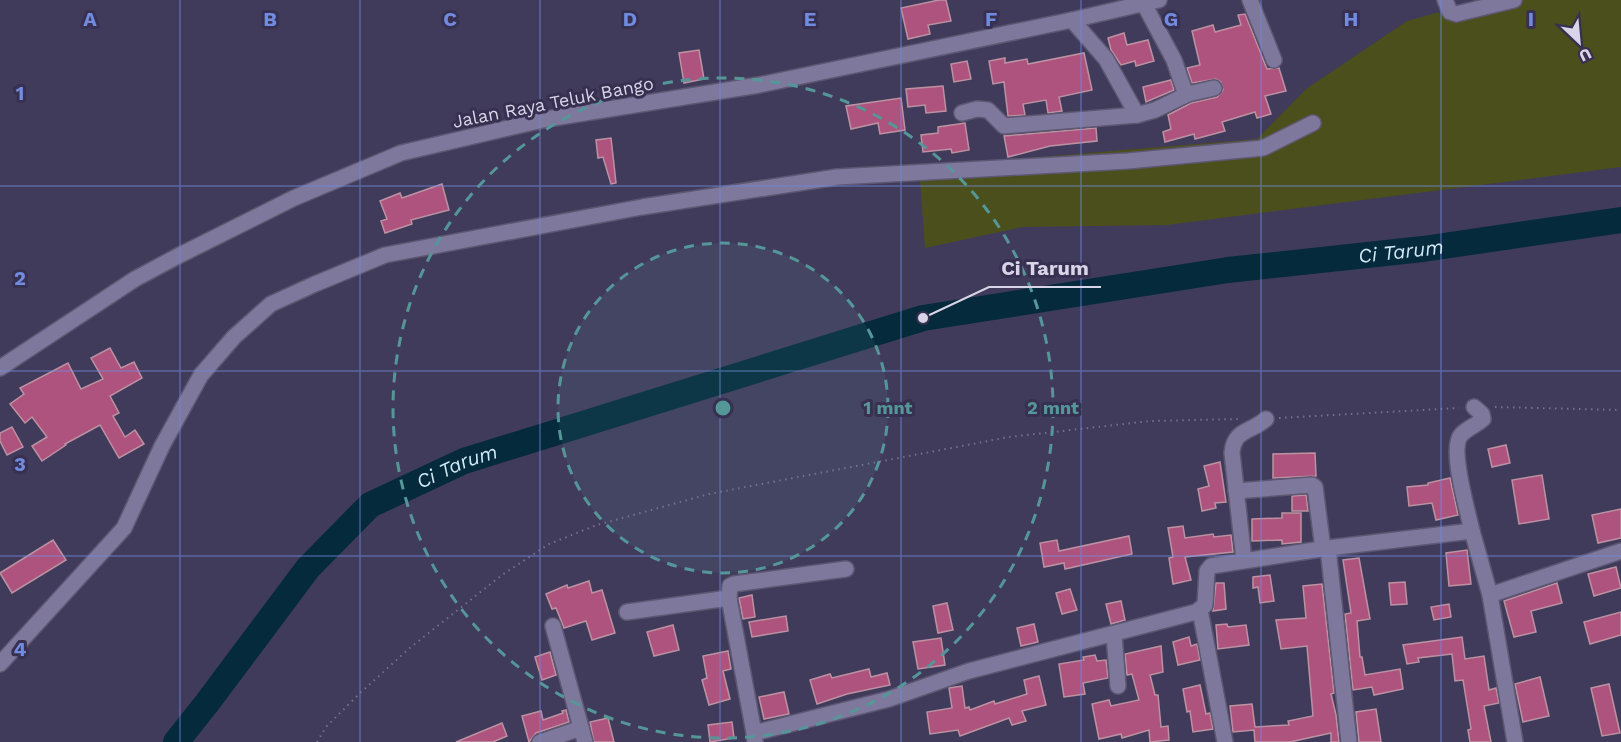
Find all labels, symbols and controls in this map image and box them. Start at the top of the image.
text: A [83,7,97,31]
text: B [263,7,277,31]
text: C [443,7,457,31]
text: D [623,7,637,31]
text: E [804,7,816,31]
text: F [985,7,997,31]
text: G [1164,7,1178,31]
text: H [1344,7,1358,31]
text: I [1528,7,1534,31]
north arrow [1549,12,1609,72]
text: U [1576,44,1595,66]
street label: Jalan Raya Teluk Bango [451,72,655,132]
text: 1 [16,81,24,105]
water label: Ci Tarum [1357,234,1445,268]
callout: Ci Tarum [989,249,1101,287]
text: Ci Tarum [1001,256,1089,280]
text: 2 [14,266,26,290]
text: 1 mnt [864,397,913,418]
text: 2 mnt [1027,397,1079,418]
centre of rings [713,398,733,418]
water label: Ci Tarum [412,439,500,494]
text: 3 [14,452,26,476]
text: 4 [14,637,27,661]

